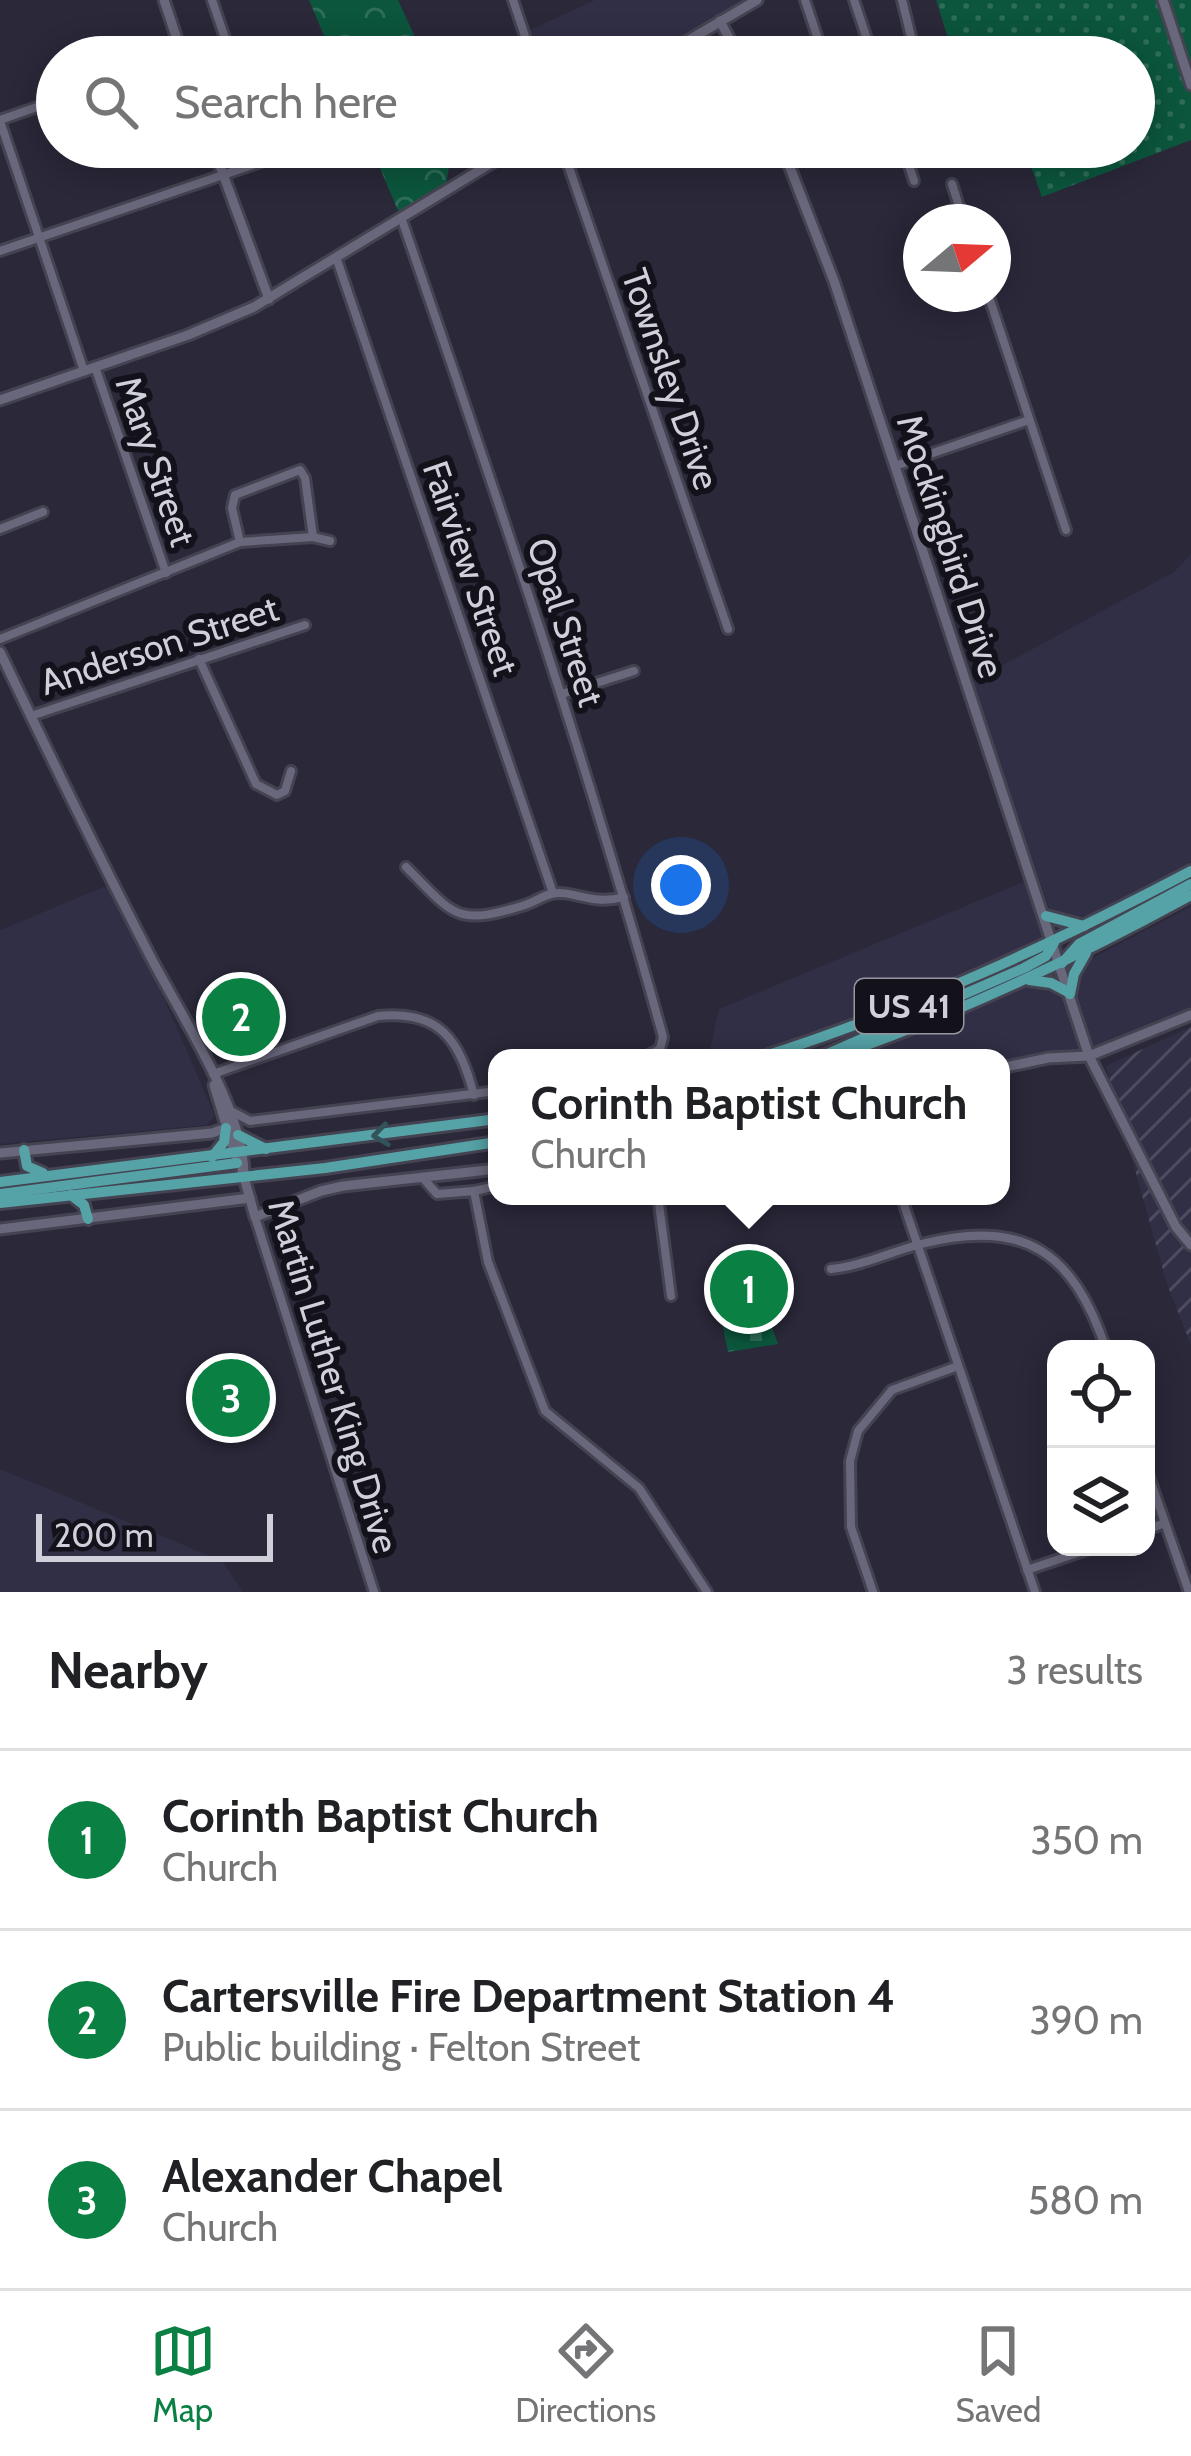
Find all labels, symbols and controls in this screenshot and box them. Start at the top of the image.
search box [36,36,1155,168]
icon: search [78,69,144,135]
text: Search here [174,75,398,129]
north arrow [903,204,1011,312]
street label: Townsley Drive [613,263,729,495]
street label: Mary Street [106,370,206,552]
street label: Mockingbird Drive [888,409,1014,683]
street label: Fairview Street [414,455,528,681]
street label: Opal Street [518,532,614,712]
street label: Anderson Street [34,586,284,704]
your location [651,855,711,915]
pin: 2 [202,972,280,1062]
road number: US 41 [855,979,963,1033]
popup [488,1049,1010,1205]
text: Corinth Baptist Church [531,1076,967,1130]
one-way arrow [371,1121,391,1147]
text: Church [531,1130,647,1178]
street label: Martin Luther King Drive [259,1194,409,1558]
pin: 1 [710,1244,788,1334]
map controls [1047,1340,1155,1556]
button: locate [1047,1340,1155,1448]
pin: 3 [192,1353,270,1443]
button: layers [1047,1448,1155,1556]
scale bar [36,1508,273,1561]
text: 200 m [54,1515,154,1555]
text: Nearby [48,1639,208,1701]
text: 3 results [1006,1646,1143,1694]
text: Corinth Baptist Church [162,1789,599,1843]
text: 1 [80,1816,94,1864]
text: 350 m [1031,1816,1143,1864]
text: Church [162,1843,278,1891]
text: Cartersville Fire Department Station 4 [162,1969,895,2023]
text: 2 [77,1996,97,2044]
text: 390 m [1030,1996,1143,2044]
text: Public building · Felton Street [162,2023,640,2071]
text: Alexander Chapel [162,2149,503,2203]
text: 3 [76,2176,98,2224]
text: 580 m [1028,2176,1143,2224]
text: Church [162,2203,278,2251]
tab: Map [150,2318,216,2430]
tab: Directions [515,2318,656,2430]
tab: Saved [956,2318,1041,2430]

